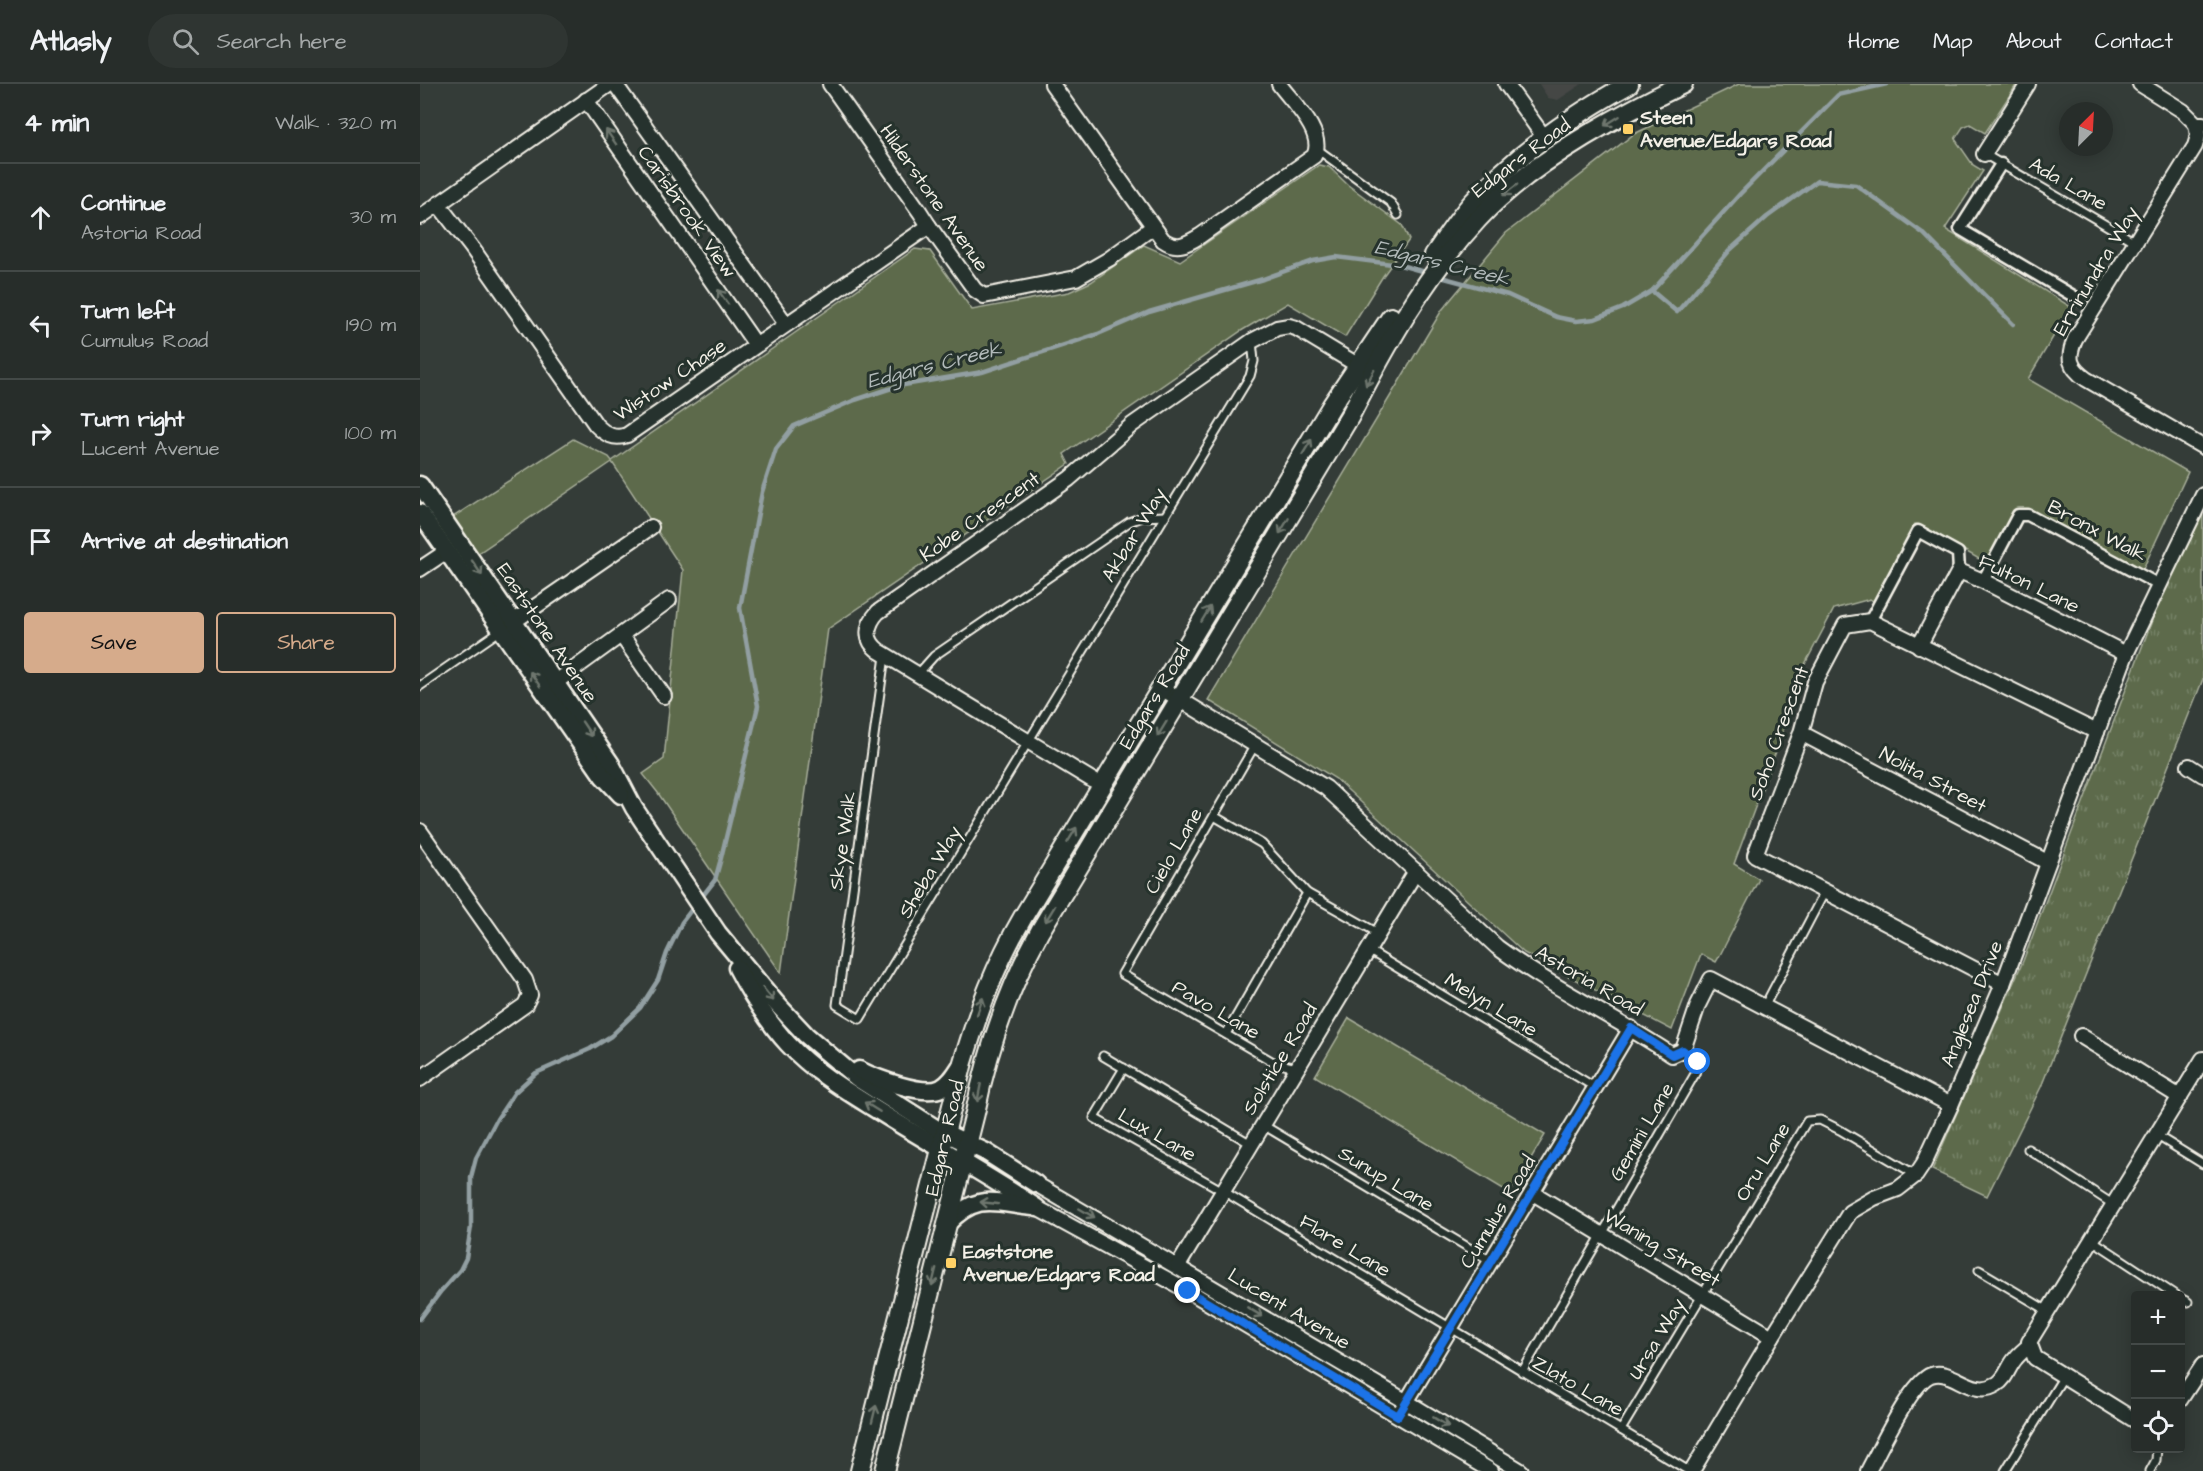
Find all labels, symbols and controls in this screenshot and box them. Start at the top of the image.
search box [148,14,568,68]
text: Atlasly [30,22,112,61]
icon: search [169,25,202,58]
text: Search here [217,26,347,57]
text: Home [1848,27,1900,56]
text: Map [1933,27,1973,56]
text: About [2006,27,2062,56]
text: Contact [2095,27,2173,56]
north arrow [2059,102,2113,156]
place label: Steen Avenue/Edgars Road [1639,104,1832,156]
text: 4 min [24,105,89,141]
text: Walk · 320 m [275,109,396,137]
street label: Edgars Road [1466,111,1577,205]
one-way arrow [1604,115,1621,127]
street label: Hilderstone Avenue [873,119,995,277]
marker: Steen Avenue/Edgars Road [1621,122,1635,136]
one-way arrow [605,129,617,146]
street label: Carisbrook View [631,140,743,284]
street label: Ada Lane [2024,150,2112,218]
one-way arrow [1502,184,1518,197]
text: Continue [81,188,166,219]
icon: ahead [24,201,57,234]
street label: Errinundra Way [2046,201,2147,342]
text: 30 m [350,203,396,231]
text: Astoria Road [81,219,201,247]
water label: Edgars Creek [1372,232,1513,295]
one-way arrow [717,290,729,306]
text: Turn left [81,296,175,327]
icon: left [24,309,57,342]
text: 190 m [346,311,396,339]
text: Cumulus Road [81,327,208,355]
street label: Wistow Chase [608,332,732,428]
water label: Edgars Creek [864,334,1005,397]
one-way arrow [1363,368,1375,386]
text: Turn right [81,404,184,435]
icon: right [24,417,57,450]
text: 100 m [345,419,396,447]
text: Lucent Avenue [81,435,220,463]
one-way arrow [1301,439,1313,456]
street label: Kobe Crescent [914,465,1046,569]
street label: Akbar Way [1095,483,1174,588]
street label: Bronx Walk [2043,493,2151,569]
one-way arrow [1277,517,1289,534]
icon: arrive [24,525,57,558]
text: Arrive at destination [81,526,288,557]
street label: Fulton Lane [1974,547,2084,621]
street label: Eaststone Avenue [490,557,604,709]
one-way arrow [472,559,484,576]
one-way arrow [1200,606,1212,623]
button: Save [24,612,204,673]
button: Share [216,612,396,673]
street label: Edgars Road [1113,639,1198,755]
street label: Soho Crescent [1742,662,1816,804]
one-way arrow [529,671,541,687]
one-way arrow [581,720,594,737]
one-way arrow [1155,720,1167,737]
street label: Nolita Street [1874,740,1992,820]
street label: Skye Walk [822,790,865,892]
street label: Cielo Lane [1138,803,1210,899]
street label: Sheba Way [891,821,969,924]
one-way arrow [1067,827,1079,844]
one-way arrow [1044,905,1056,922]
street label: Anglesea Drive [1934,936,2011,1072]
street label: Astoria Road [1530,939,1648,1023]
street label: Melyn Lane [1439,966,1543,1045]
street label: Pavo Lane [1167,974,1265,1047]
one-way arrow [762,986,775,1002]
one-way arrow [976,997,987,1016]
street label: Solstice Road [1236,998,1324,1120]
route start [1684,1048,1710,1074]
street label: Edgars Road [918,1078,973,1199]
street label: Gemini Lane [1603,1078,1681,1186]
one-way arrow [973,1083,984,1102]
one-way arrow [864,1101,881,1113]
street label: Lux Lane [1113,1101,1202,1169]
street label: Oru Lane [1728,1117,1798,1207]
street label: Sunup Lane [1333,1139,1439,1219]
street label: Cumulus Road [1453,1150,1543,1274]
one-way arrow [979,1197,999,1208]
street label: Waning Street [1598,1202,1726,1295]
one-way arrow [1078,1207,1095,1219]
street label: Flare Lane [1294,1208,1396,1284]
place label: Eaststone Avenue/Edgars Road [963,1238,1155,1290]
marker: Eaststone Avenue/Edgars Road [944,1256,958,1270]
street label: Lucent Avenue [1222,1261,1356,1357]
one-way arrow [928,1267,940,1286]
route end [1174,1277,1200,1303]
map controls [2131,1291,2185,1453]
button: + [2131,1291,2185,1345]
street label: Ursa Way [1622,1293,1693,1385]
one-way arrow [1246,1306,1263,1318]
button: − [2131,1345,2185,1399]
street label: Zlato Lane [1527,1349,1629,1424]
button: locate [2131,1399,2185,1453]
one-way arrow [868,1405,880,1424]
one-way arrow [1432,1417,1449,1429]

